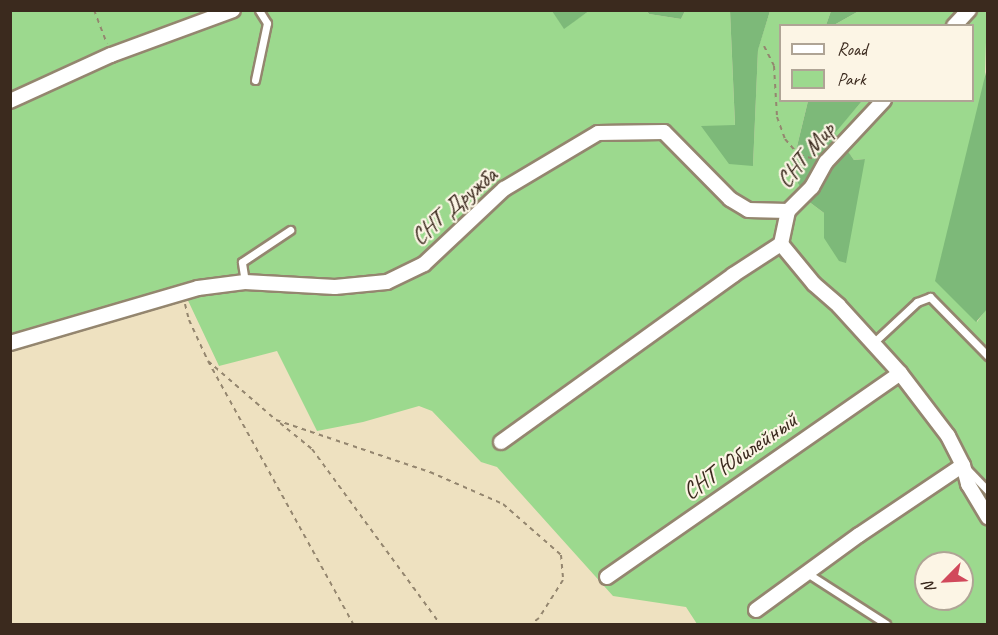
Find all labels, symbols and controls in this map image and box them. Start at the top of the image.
legend [779,24,974,102]
text: Road [837,38,867,60]
text: Park [837,68,866,90]
street label: СНТ Мир [770,116,842,194]
street label: СНТ Дружба [405,161,503,251]
street label: СНТ Юбилейный [677,406,803,506]
north arrow [914,551,974,611]
text: N [918,579,941,596]

